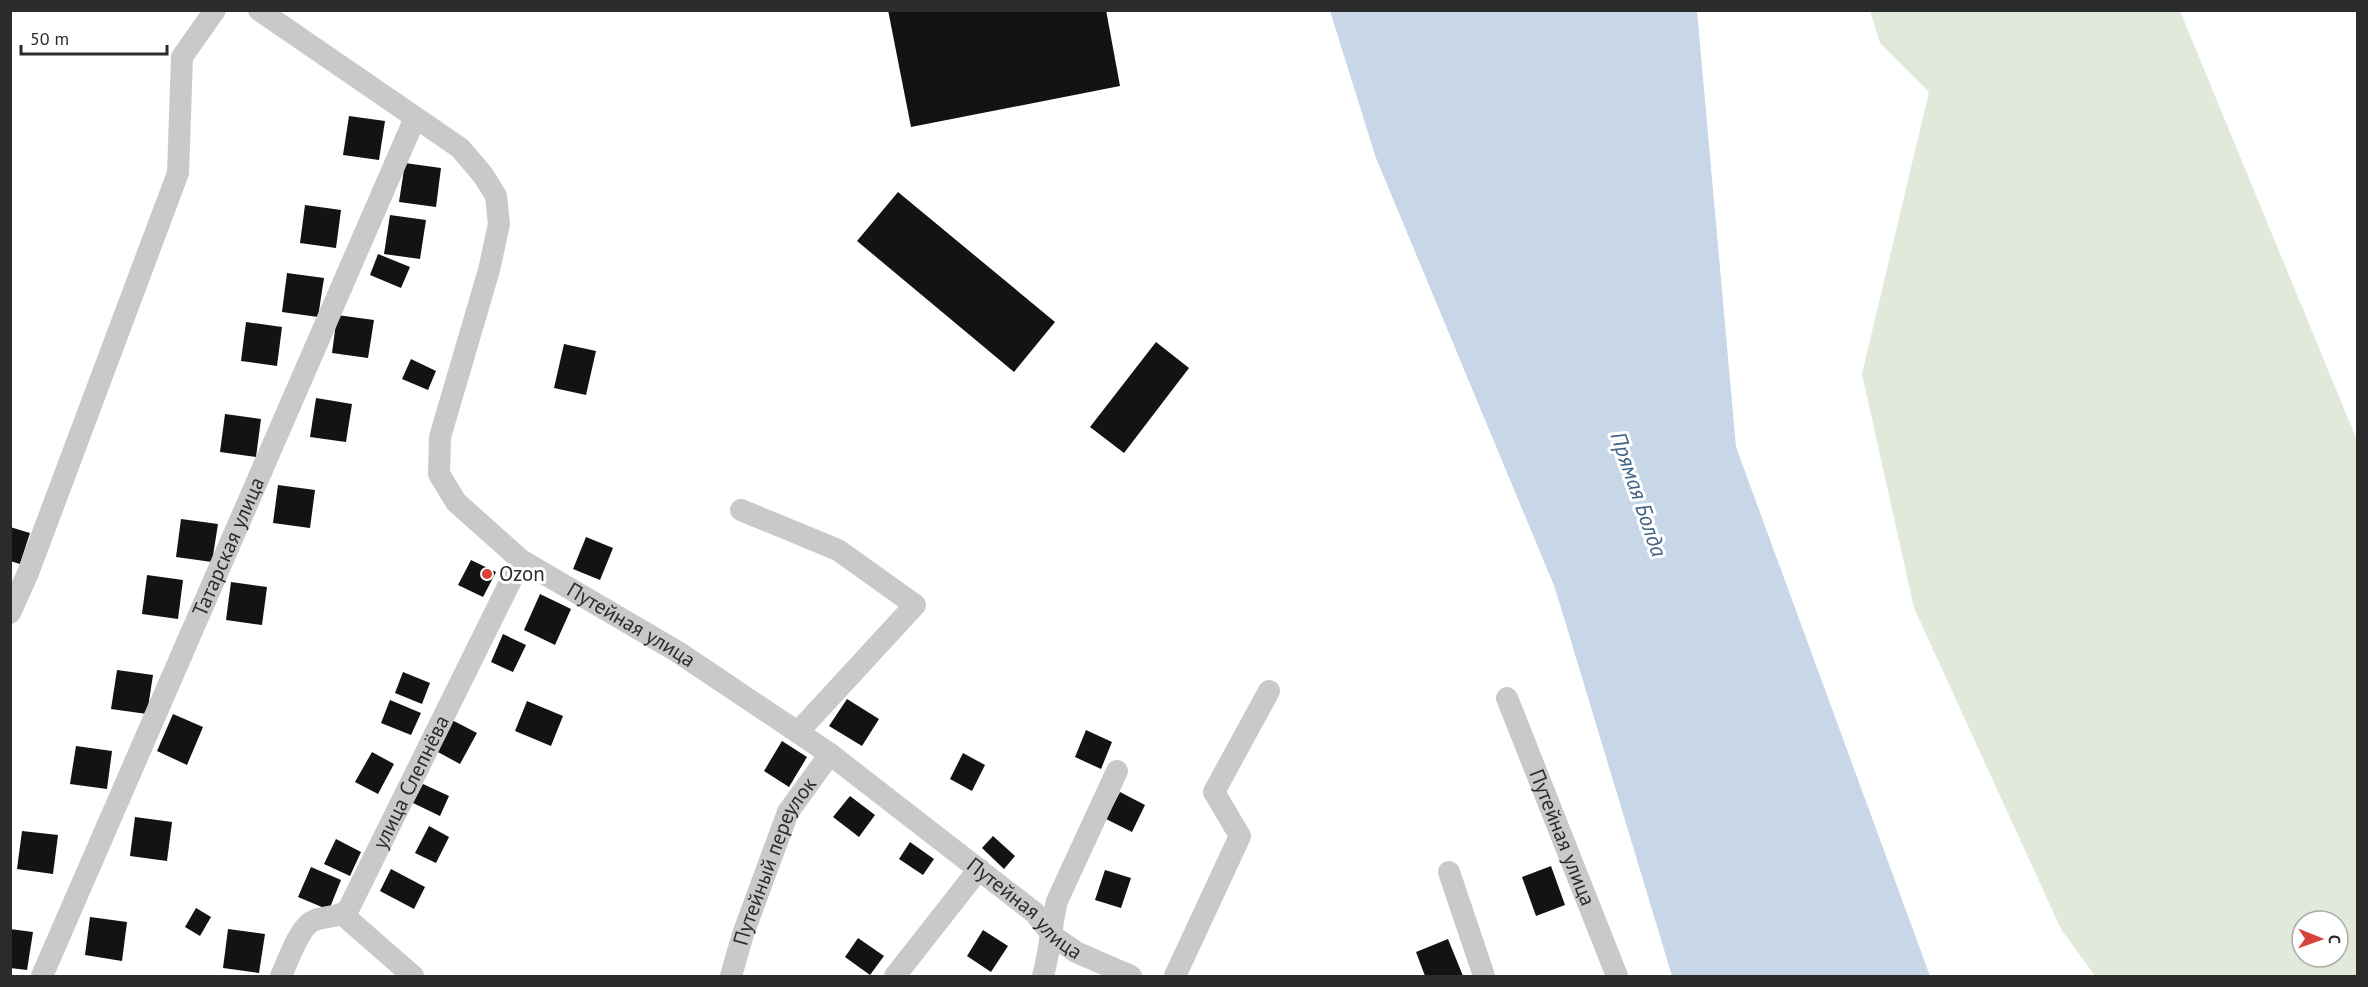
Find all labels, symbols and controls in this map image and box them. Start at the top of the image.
scale bar [21,18,166,56]
text: 50 m [30,27,69,50]
water label: Прямая Болда [1605,428,1674,560]
street label: Татарская улица [186,473,270,620]
place label: Ozon [499,560,545,587]
marker: Ozon [480,567,494,581]
street label: Путейная улица [562,576,701,673]
street label: улица Слепнёва [366,711,455,853]
street label: Путейная улица [1523,765,1602,910]
street label: Путейный переулок [726,772,822,948]
street label: Путейная улица [962,851,1088,965]
north arrow [2290,909,2350,969]
text: С [2325,935,2345,944]

